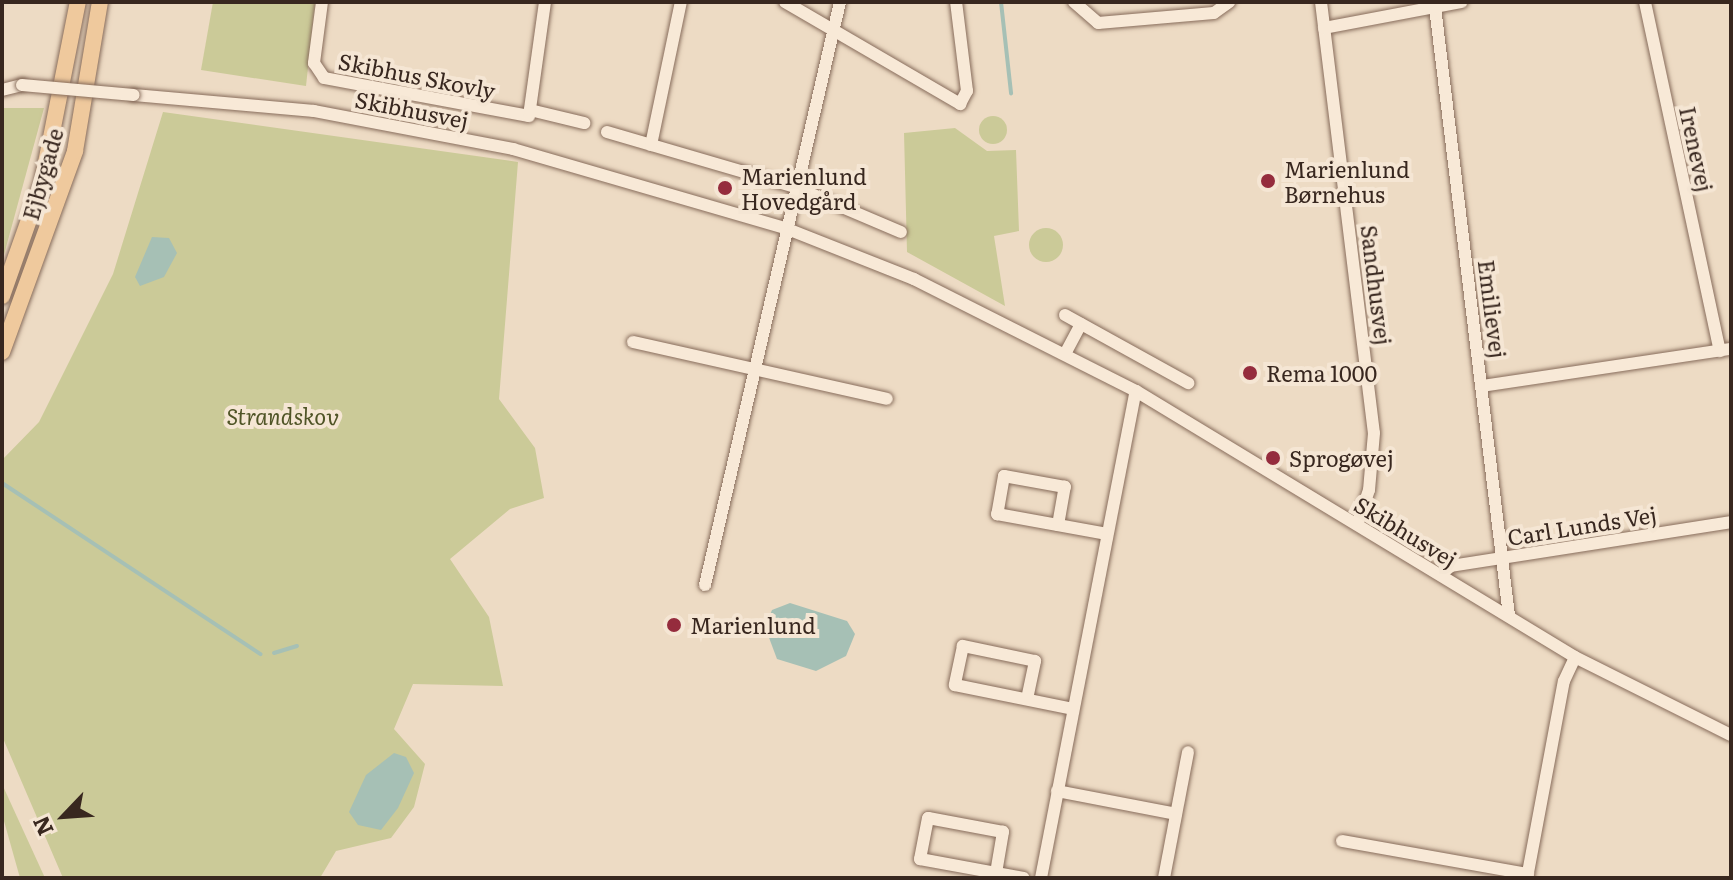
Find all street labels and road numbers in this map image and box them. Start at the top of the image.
street label: Skibhus Skovly [336,47,498,103]
street label: Skibhusvej [353,85,471,133]
street label: Irenevej [1675,104,1719,194]
street label: Ejbygade [16,125,68,223]
street label: Sandhusvej [1357,223,1397,347]
street label: Emilievej [1474,258,1512,360]
street label: Skibhusvej [1350,490,1462,572]
street label: Carl Lunds Vej [1506,500,1658,550]

